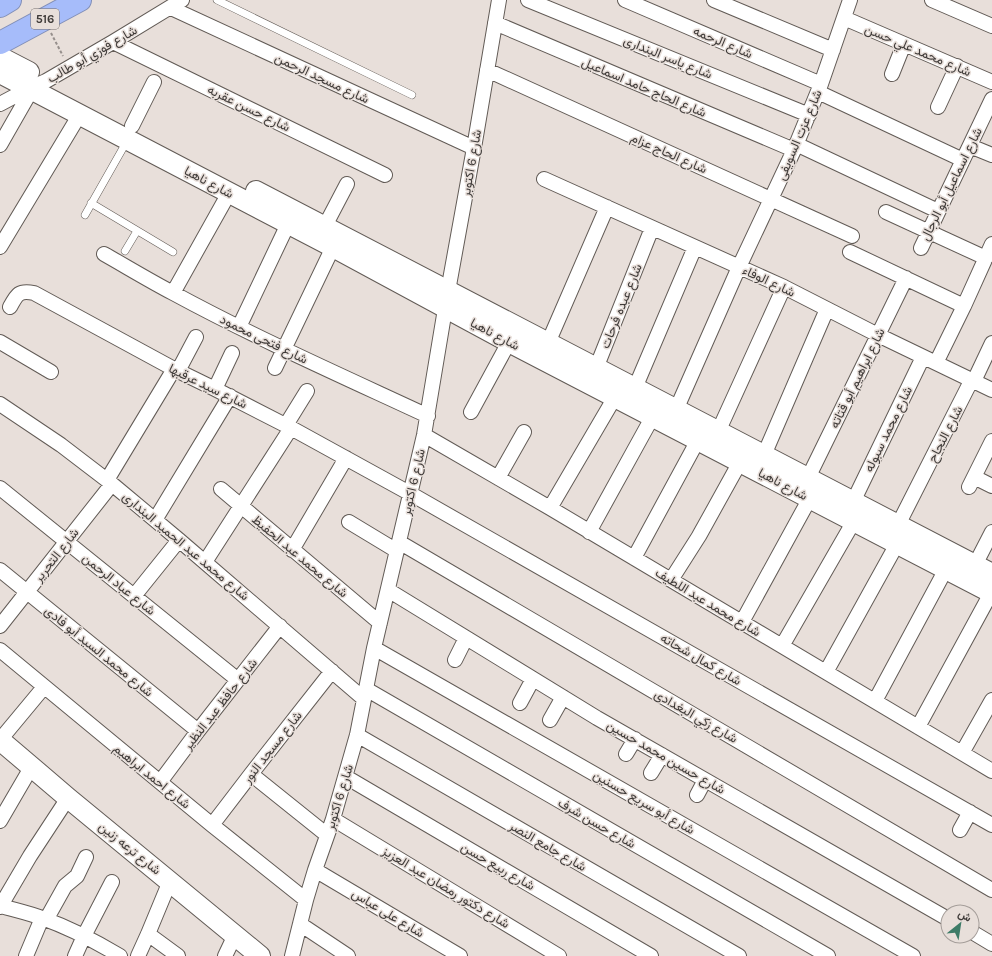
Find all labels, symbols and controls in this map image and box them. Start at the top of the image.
road number: 516 [31,9,59,29]
street label: شارع محمد علي حسن [861,21,973,82]
street label: شارع فوزي أبو طالب [44,22,141,88]
street label: شارع الرحمه [690,23,755,63]
street label: شارع ياسر البندارى [621,32,715,83]
street label: شارع مسجد الرحمن [272,50,372,108]
street label: شارع الحاج حامد اسماعيل [579,54,709,122]
street label: شارع حسن عقربه [204,82,293,136]
street label: شارع عزت السويفى [773,87,827,183]
street label: شارع اسماعيل أبو الرجال [917,125,987,244]
street label: شارع 6 اكتوبر [458,128,486,199]
street label: شارع الحاج عزام [628,130,709,178]
street label: شارع ناهيا [181,163,236,203]
street label: شارع عبده فرحات [597,261,647,351]
street label: شارع الوفاء [739,262,798,302]
street label: شارع فتحى محمود [217,311,310,368]
street label: شارع ناهيا [467,315,522,355]
street label: شارع ابراهيم أبو قتاته [826,326,890,431]
street label: شارع سيد عرقبها [165,361,250,413]
street label: شارع محمد سبوله [861,384,917,475]
street label: شارع النجاح [924,403,967,466]
street label: شارع 6 اكتوبر [398,447,430,518]
street label: شارع ناهيا [755,465,810,505]
street label: شارع محمد عبد الحميد البندارى [118,489,252,605]
street label: شارع محمد عبد الحفيظ [248,512,351,602]
street label: شارع التحرير [30,525,83,587]
street label: شارع عباد الرحمن [78,550,159,620]
street label: شارع محمد عبد اللطيف [652,565,763,641]
street label: شارع محمد السيد أبو فادى [40,603,156,701]
street label: شارع كمال شحاته [657,630,744,690]
street label: شارع حافظ عبد النظير [179,655,262,755]
street label: شارع زكي البغدادى [650,686,740,749]
street label: شارع مسجد النور [239,708,306,788]
street label: شارع حسين محمد حسين [603,717,728,799]
street label: شارع احمد ابراهيم [109,740,193,813]
street label: شارع 6 اكتوبر [322,762,358,833]
street label: شارع أبو سريع حسنين [590,767,697,839]
street label: شارع حسن شرف [555,795,638,853]
street label: شارع جامع النصر [505,817,589,876]
street label: شارع ترعه زنين [95,818,164,879]
street label: شارع ربيع حسن [457,839,538,895]
street label: شارع دكتور رمضان عبد العزيز [378,842,512,933]
street label: شارع على عباس [348,886,427,942]
north arrow [940,904,980,944]
text: ش [956,907,974,925]

